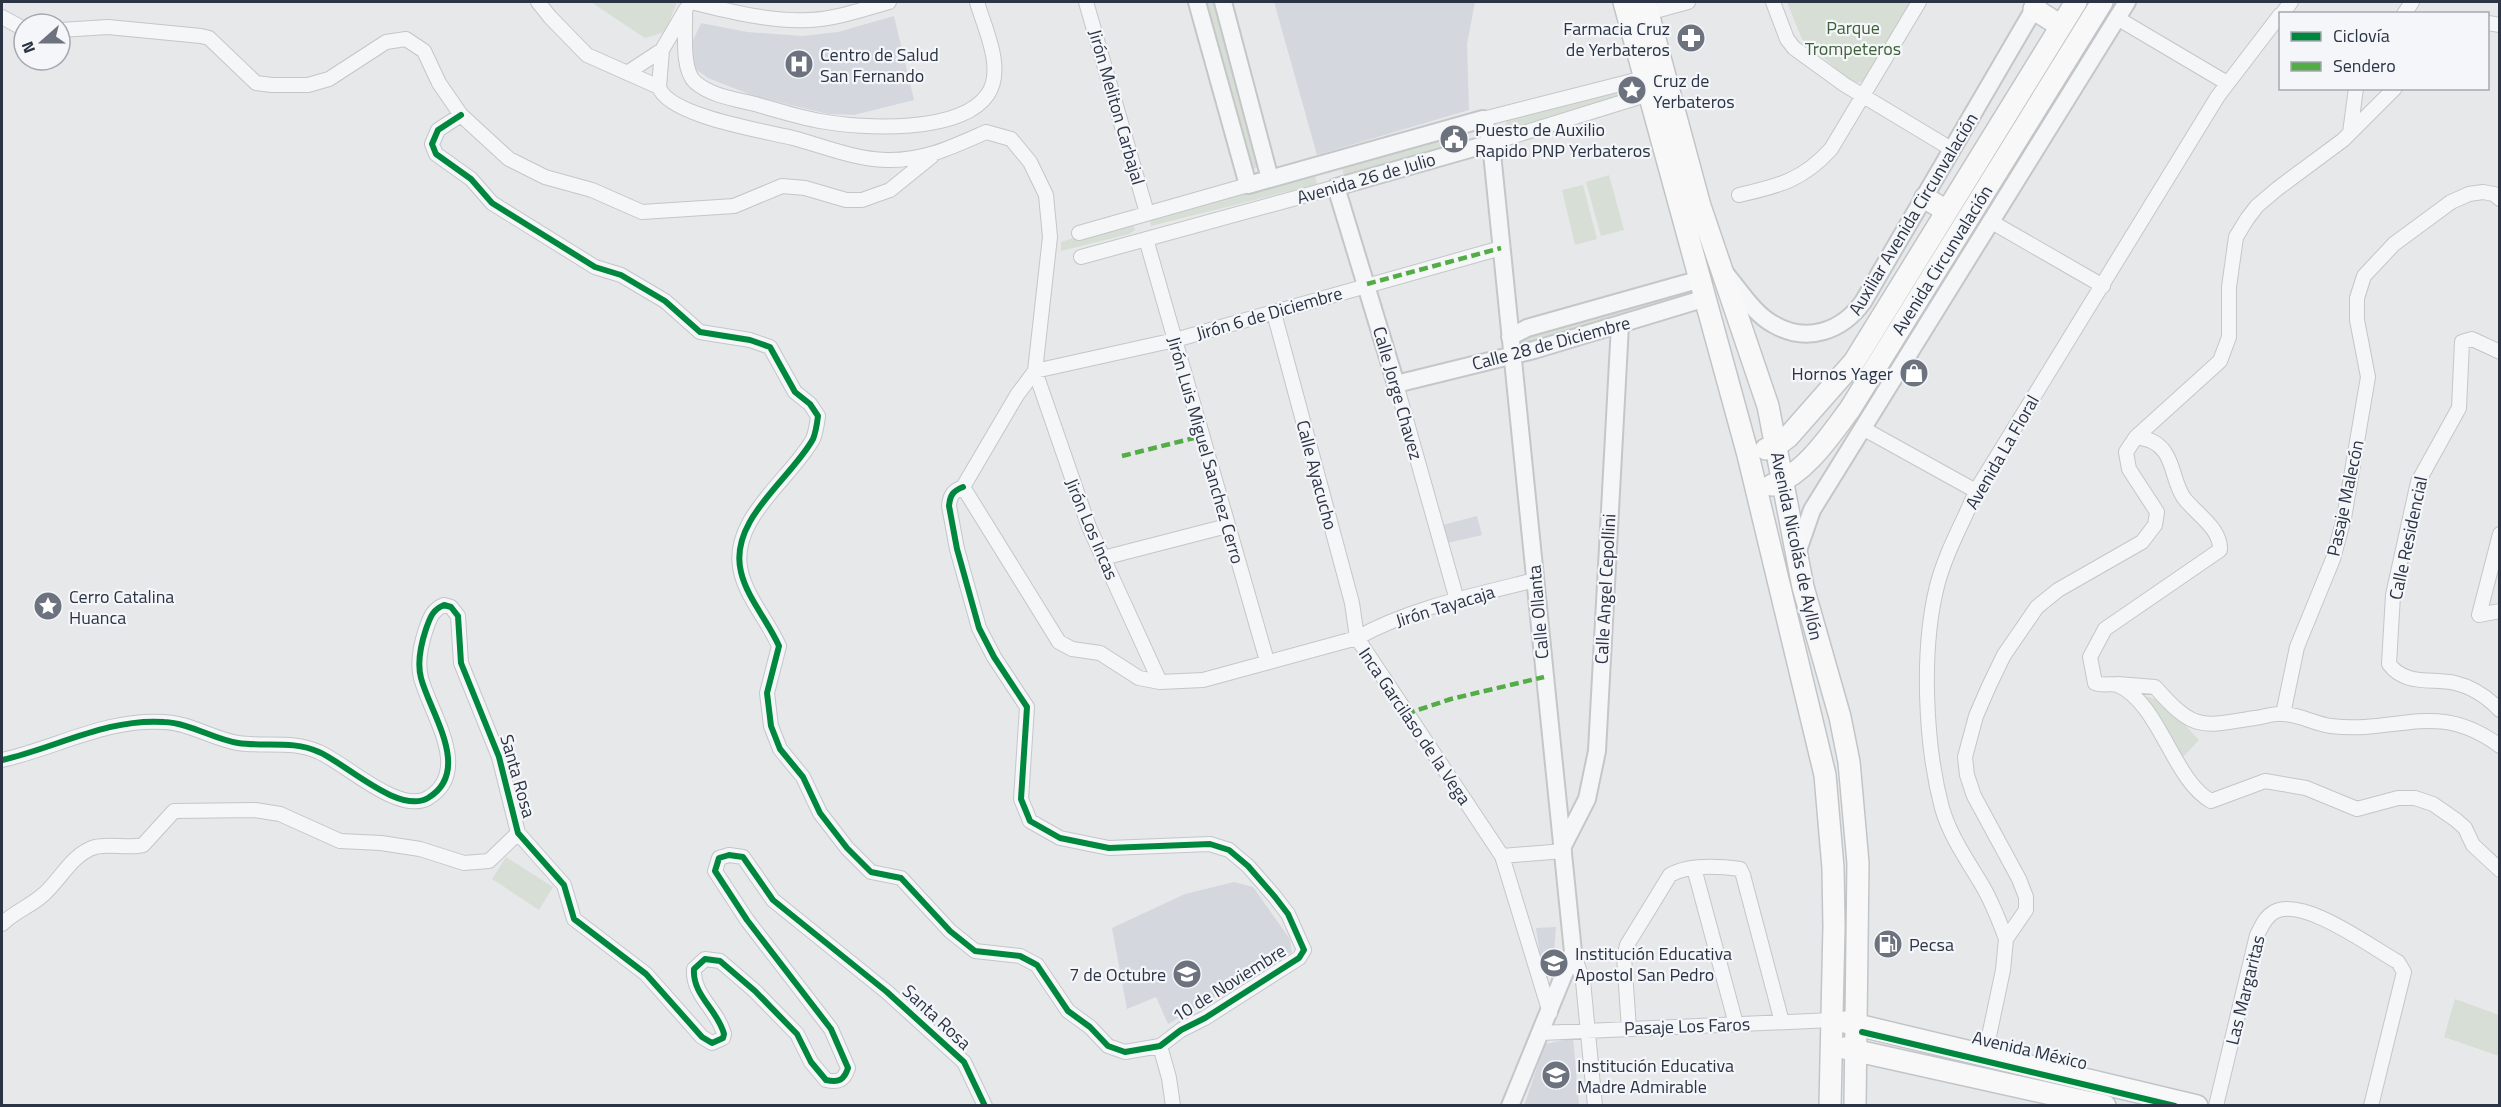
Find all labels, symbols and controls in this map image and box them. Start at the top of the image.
north arrow [12,12,72,72]
legend [2279,12,2489,90]
park label: Parque Trompeteros [1805,14,1901,62]
place label: Farmacia Cruz de Yerbateros [1563,15,1670,63]
pharmacy icon: Farmacia Cruz de Yerbateros [1675,22,1707,54]
text: Ciclovía [2333,22,2390,49]
street label: Jirón Meliton Carbajal [1082,26,1152,188]
text: N [15,38,41,57]
place label: Centro de Salud San Fernando [820,41,939,89]
hospital icon: Centro de Salud San Fernando [783,48,815,80]
text: Sendero [2333,52,2396,79]
place label: Cruz de Yerbateros [1653,67,1735,115]
place icon: Cruz de Yerbateros [1616,74,1648,106]
street label: Auxiliar Avenida Circunvalación [1844,109,1982,319]
place label: Puesto de Auxilio Rapido PNP Yerbateros [1475,116,1651,164]
public building icon: Puesto de Auxilio Rapido PNP Yerbateros [1438,123,1470,155]
street label: Avenida 26 de Julio [1293,145,1439,211]
street label: Avenida Circunvalación [1887,181,1997,339]
street label: Jirón 6 de Diciembre [1193,279,1345,347]
street label: Calle 28 de Diciembre [1469,309,1633,377]
street label: Calle Jorge Chavez [1366,323,1430,463]
street label: Jirón Luis Miguel Sanchez Cerro [1161,333,1251,567]
shop icon: Hornos Yager [1898,357,1930,389]
place label: Hornos Yager [1792,360,1893,387]
street label: Avenida La Floral [1958,390,2046,514]
street label: Calle Ayacucho [1289,417,1345,533]
street label: Pasaje Malecón [2319,437,2371,559]
street label: Avenida Nicolás de Ayllón [1764,449,1830,643]
street label: Jirón Los Incas [1058,474,1126,584]
street label: Calle Residencial [2382,474,2434,602]
street label: Calle Angel Cepollini [1588,513,1622,665]
street label: Calle Ollanta [1520,564,1556,660]
street label: Jirón Tayacaja [1392,578,1498,634]
place label: Cerro Catalina Huanca [69,583,174,631]
place icon: Cerro Catalina Huanca [32,590,64,622]
street label: Inca Garcilaso de la Vega [1352,642,1478,810]
street label: Santa Rosa [493,731,543,821]
fuel station icon: Pecsa [1872,928,1904,960]
place label: Pecsa [1909,931,1954,958]
street label: Las Margaritas [2218,932,2272,1048]
street label: 10 de Noviembre [1167,937,1291,1029]
place label: Institución Educativa Apostol San Pedro [1575,940,1732,988]
school or university icon: Institución Educativa Apostol San Pedro [1538,947,1570,979]
school or university icon: 7 de Octubre [1171,958,1203,990]
place label: 7 de Octubre [1069,961,1166,988]
street label: Santa Rosa [897,978,977,1056]
street label: Pasaje Los Faros [1623,1010,1751,1042]
street label: Avenida México [1970,1024,2090,1076]
place label: Institución Educativa Madre Admirable [1577,1052,1734,1100]
school or university icon: Institución Educativa Madre Admirable [1540,1059,1572,1091]

